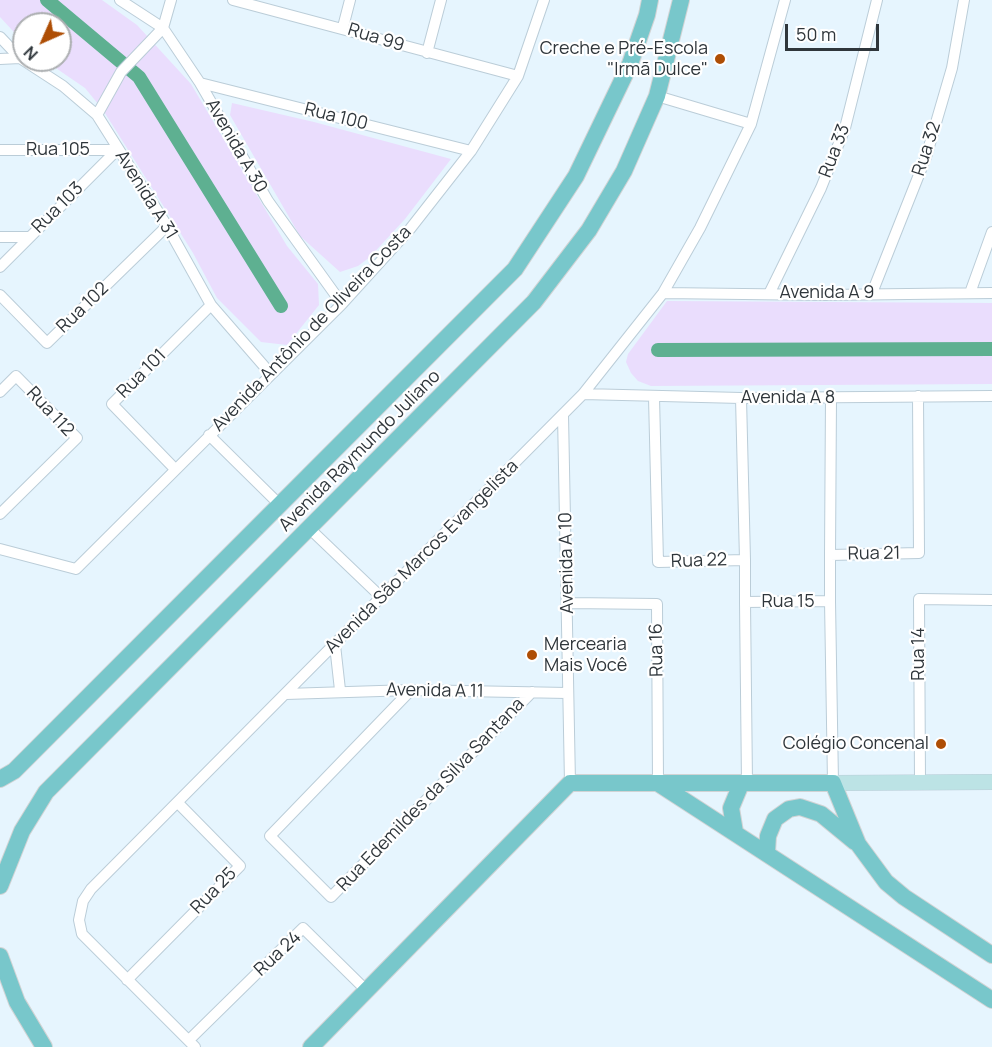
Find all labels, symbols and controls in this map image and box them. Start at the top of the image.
north arrow [12,12,72,72]
scale bar [788,12,882,50]
street label: Rua 99 [345,19,407,57]
text: 50 m [796,22,836,46]
place label: Creche e Pré-Escola "Irmã Dulce" [540,38,708,80]
text: N [19,41,43,65]
marker: Creche e Pré-Escola "Irmã Dulce" [713,52,727,66]
street label: Avenida A 30 [200,95,272,197]
street label: Rua 100 [302,99,370,135]
street label: Rua 32 [908,119,946,179]
street label: Rua 33 [815,121,855,181]
street label: Rua 105 [26,139,90,161]
street label: Avenida A 31 [110,147,182,243]
street label: Rua 103 [28,178,88,238]
street label: Avenida Antônio de Oliveira Costa [208,222,416,436]
street label: Rua 102 [53,278,113,338]
street label: Avenida A 9 [779,282,875,304]
street label: Rua 101 [113,345,171,403]
street label: Avenida Raymundo Juliano [275,366,445,536]
street label: Rua 112 [22,383,78,441]
street label: Avenida A 8 [741,387,835,409]
street label: Avenida São Marcos Evangelista [321,456,523,658]
street label: Avenida A 10 [555,512,579,614]
street label: Rua 21 [847,543,901,565]
street label: Rua 22 [671,549,727,573]
street label: Rua 15 [761,591,815,613]
street label: Rua 16 [646,623,668,677]
street label: Rua 14 [908,627,930,681]
place label: Mercearia Mais Você [544,634,627,676]
marker: Mercearia Mais Você [525,648,539,662]
street label: Avenida A 11 [386,679,484,703]
street label: Rua Edemildes da Silva Santana [333,694,529,896]
place label: Colégio Concenal [783,733,929,755]
marker: Colégio Concenal [934,737,948,751]
street label: Rua 25 [187,863,241,919]
street label: Rua 24 [250,927,306,981]

